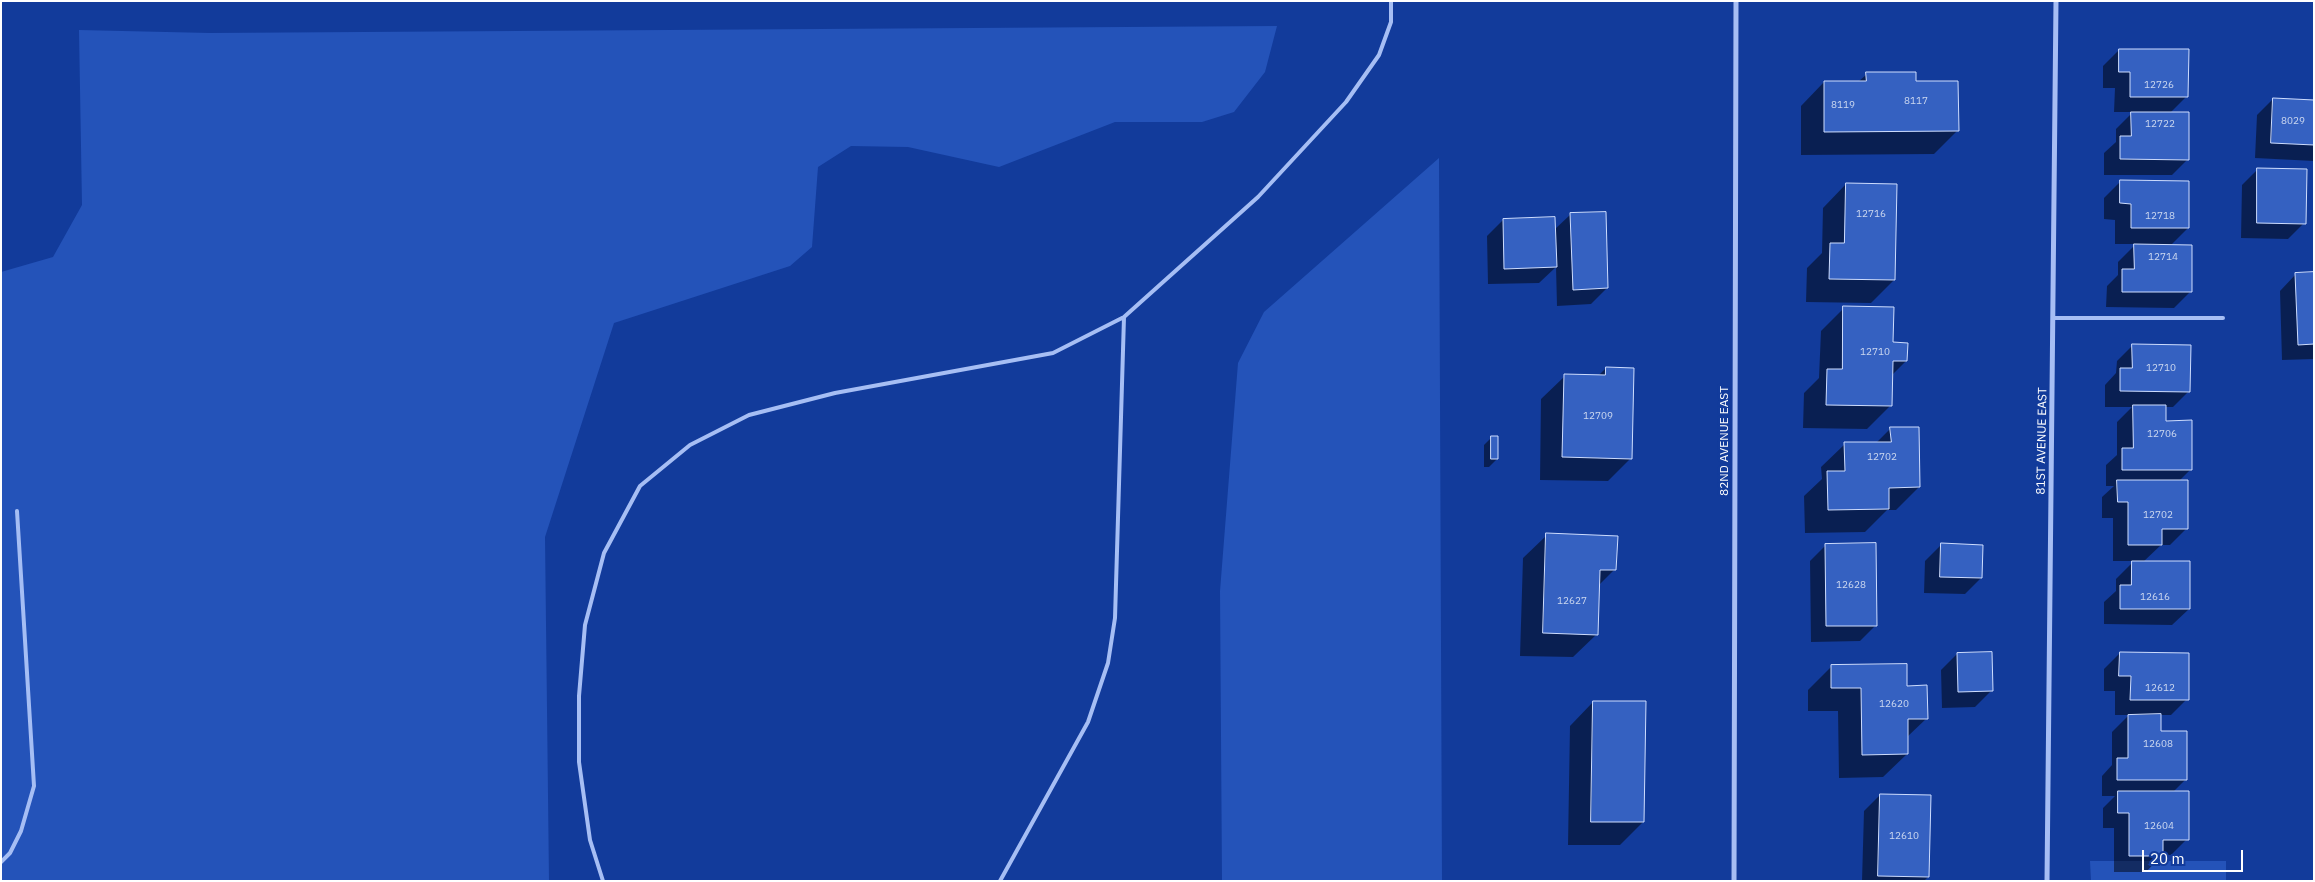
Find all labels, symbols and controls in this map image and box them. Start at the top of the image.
house number: 12726 [2144,79,2174,91]
house number: 8117 [1904,95,1928,107]
house number: 8119 [1831,99,1855,111]
house number: 8029 [2281,115,2305,127]
house number: 12722 [2145,118,2175,130]
house number: 12716 [1856,208,1886,220]
house number: 12718 [2145,210,2175,222]
house number: 12714 [2148,251,2178,263]
house number: 12710 [1860,346,1890,358]
house number: 12710 [2146,362,2176,374]
street label: 82ND AVENUE EAST [1718,386,1732,496]
street label: 81ST AVENUE EAST [2034,387,2050,495]
house number: 12709 [1583,410,1613,422]
house number: 12706 [2147,428,2177,440]
house number: 12702 [1867,451,1897,463]
house number: 12702 [2143,509,2173,521]
house number: 12628 [1836,579,1866,591]
house number: 12616 [2140,591,2170,603]
house number: 12627 [1557,595,1587,607]
house number: 12612 [2145,682,2175,694]
house number: 12620 [1879,698,1909,710]
house number: 12608 [2143,738,2173,750]
house number: 12604 [2144,820,2174,832]
house number: 12610 [1889,830,1919,842]
scale bar [2145,840,2246,872]
text: 20 m [2150,849,2185,868]

